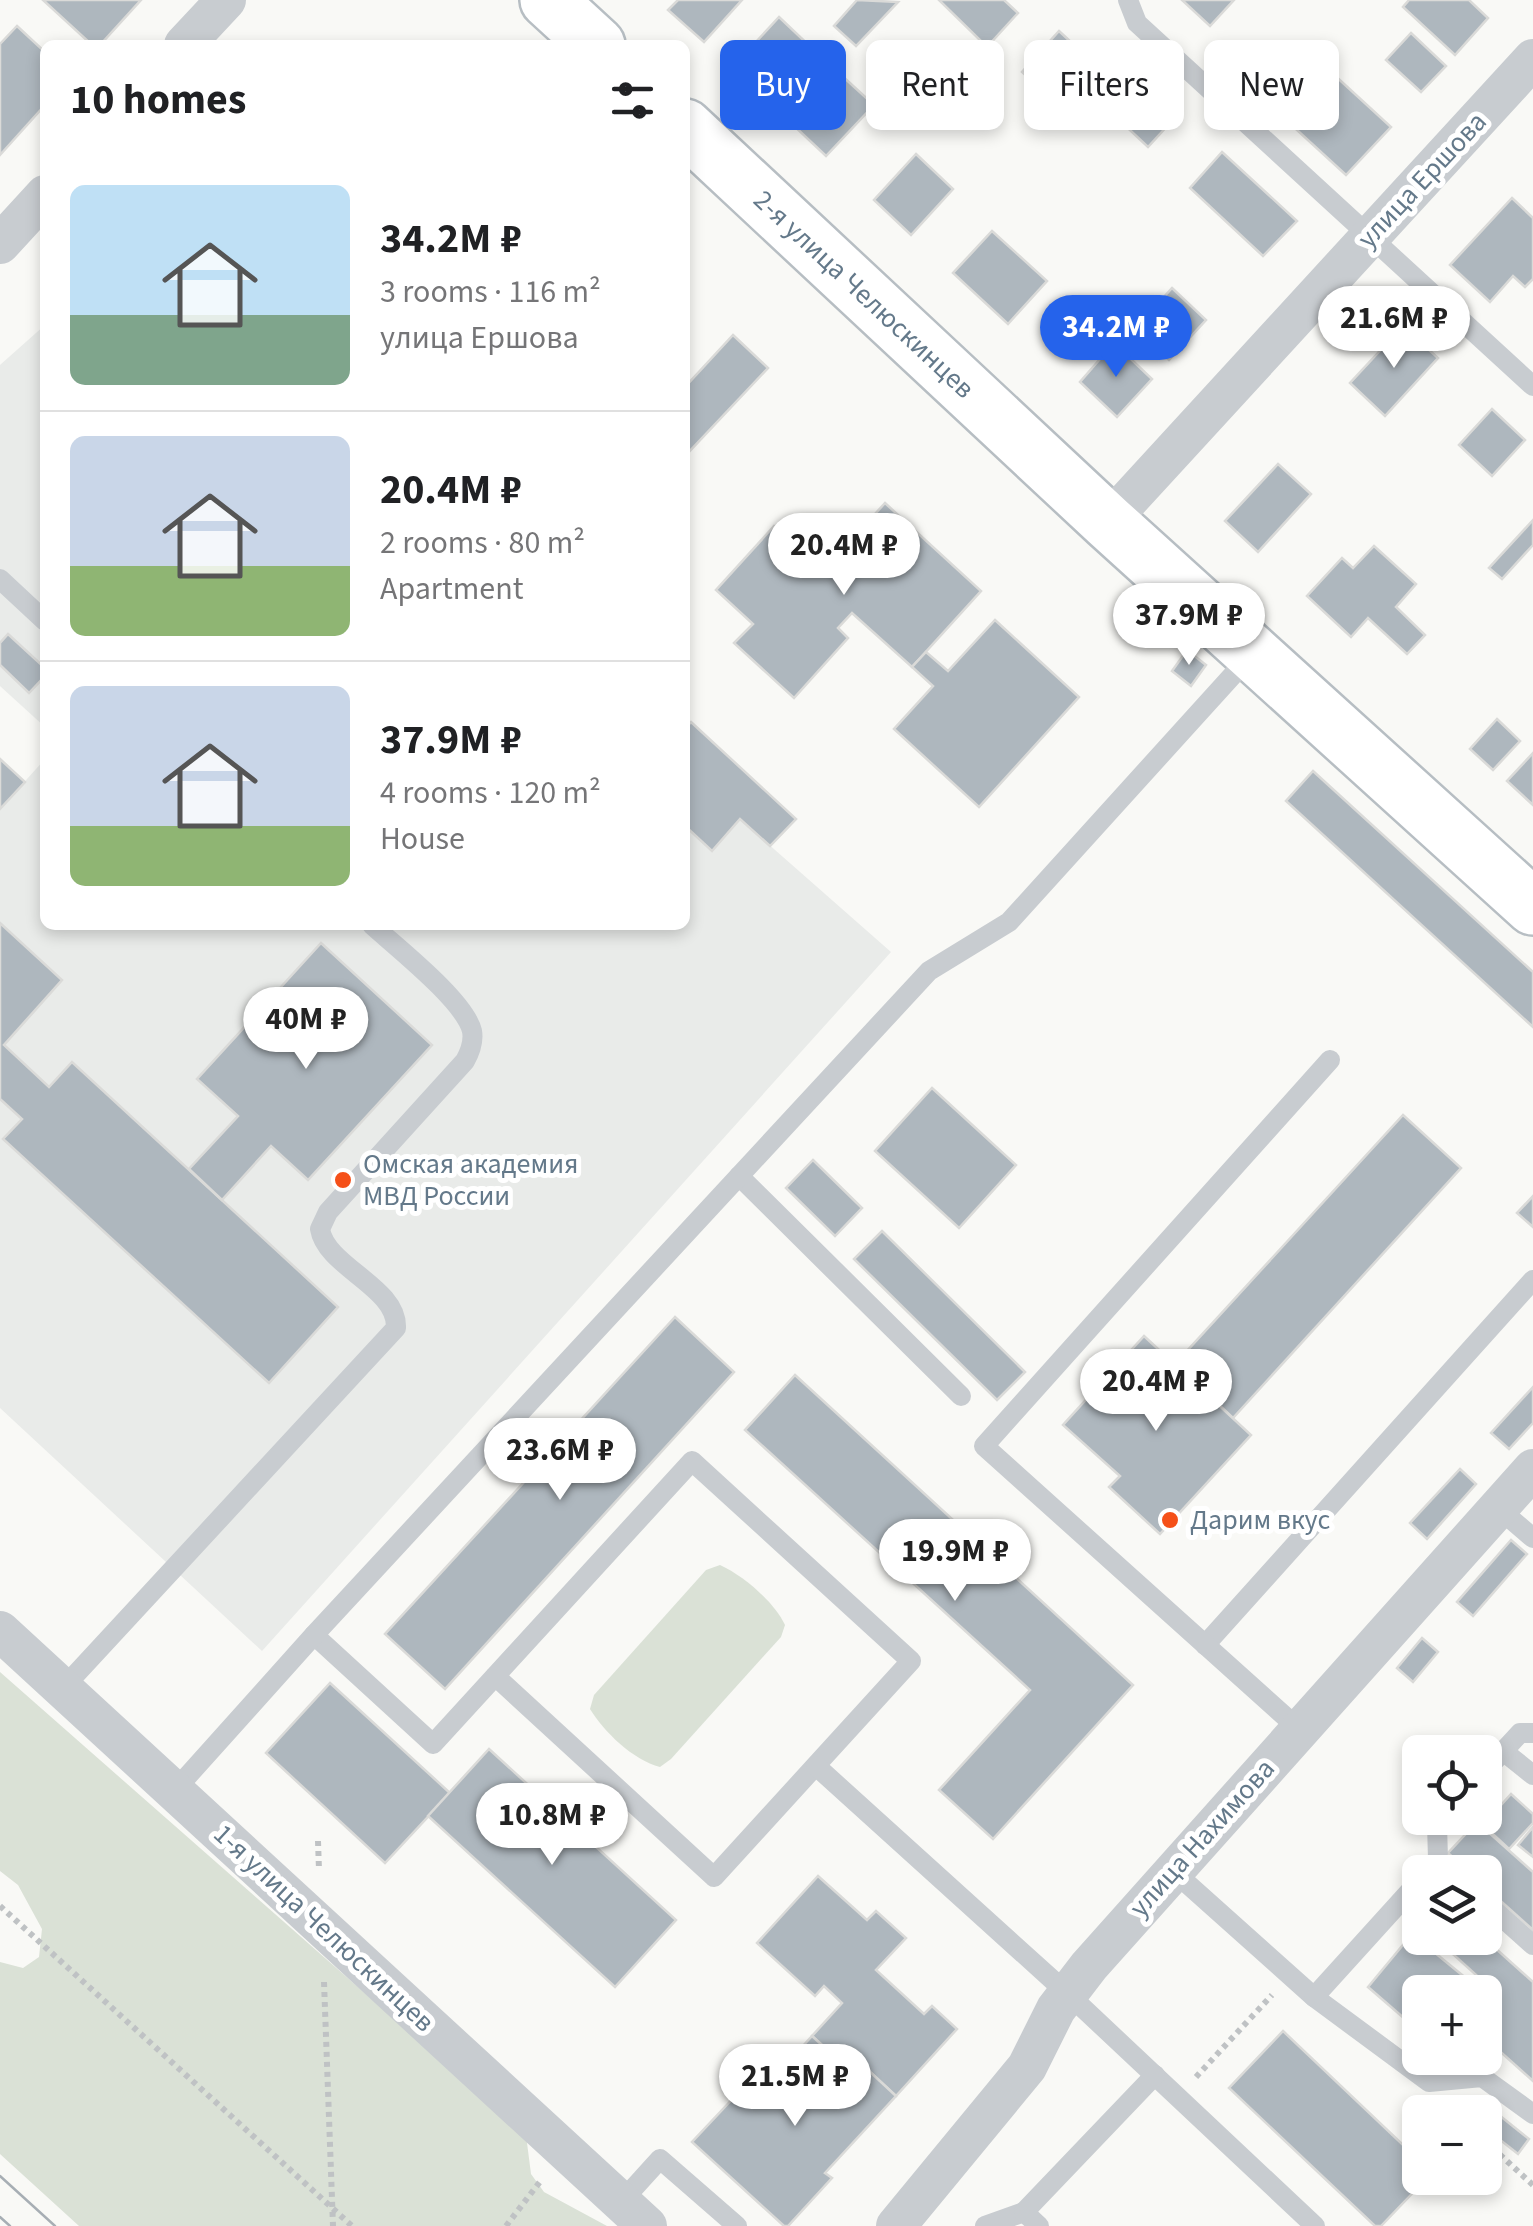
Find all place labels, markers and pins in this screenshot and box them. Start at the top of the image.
pin: 21.6M ₽ [1302,286,1486,371]
pin: 34.2M ₽ [1024,295,1208,380]
pin: 20.4M ₽ [752,513,936,598]
pin: 37.9M ₽ [1097,583,1281,668]
pin: 40M ₽ [236,987,376,1072]
place label: Омская академия МВД России [363,1144,578,1216]
marker: Омская академия МВД России [332,1169,354,1191]
pin: 20.4M ₽ [1064,1349,1248,1434]
pin: 23.6M ₽ [468,1418,652,1503]
place label: Дарим вкус [1190,1500,1331,1540]
marker: Дарим вкус [1159,1509,1181,1531]
pin: 19.9M ₽ [863,1519,1047,1604]
pin: 10.8M ₽ [460,1783,644,1868]
pin: 21.5M ₽ [703,2044,887,2129]

